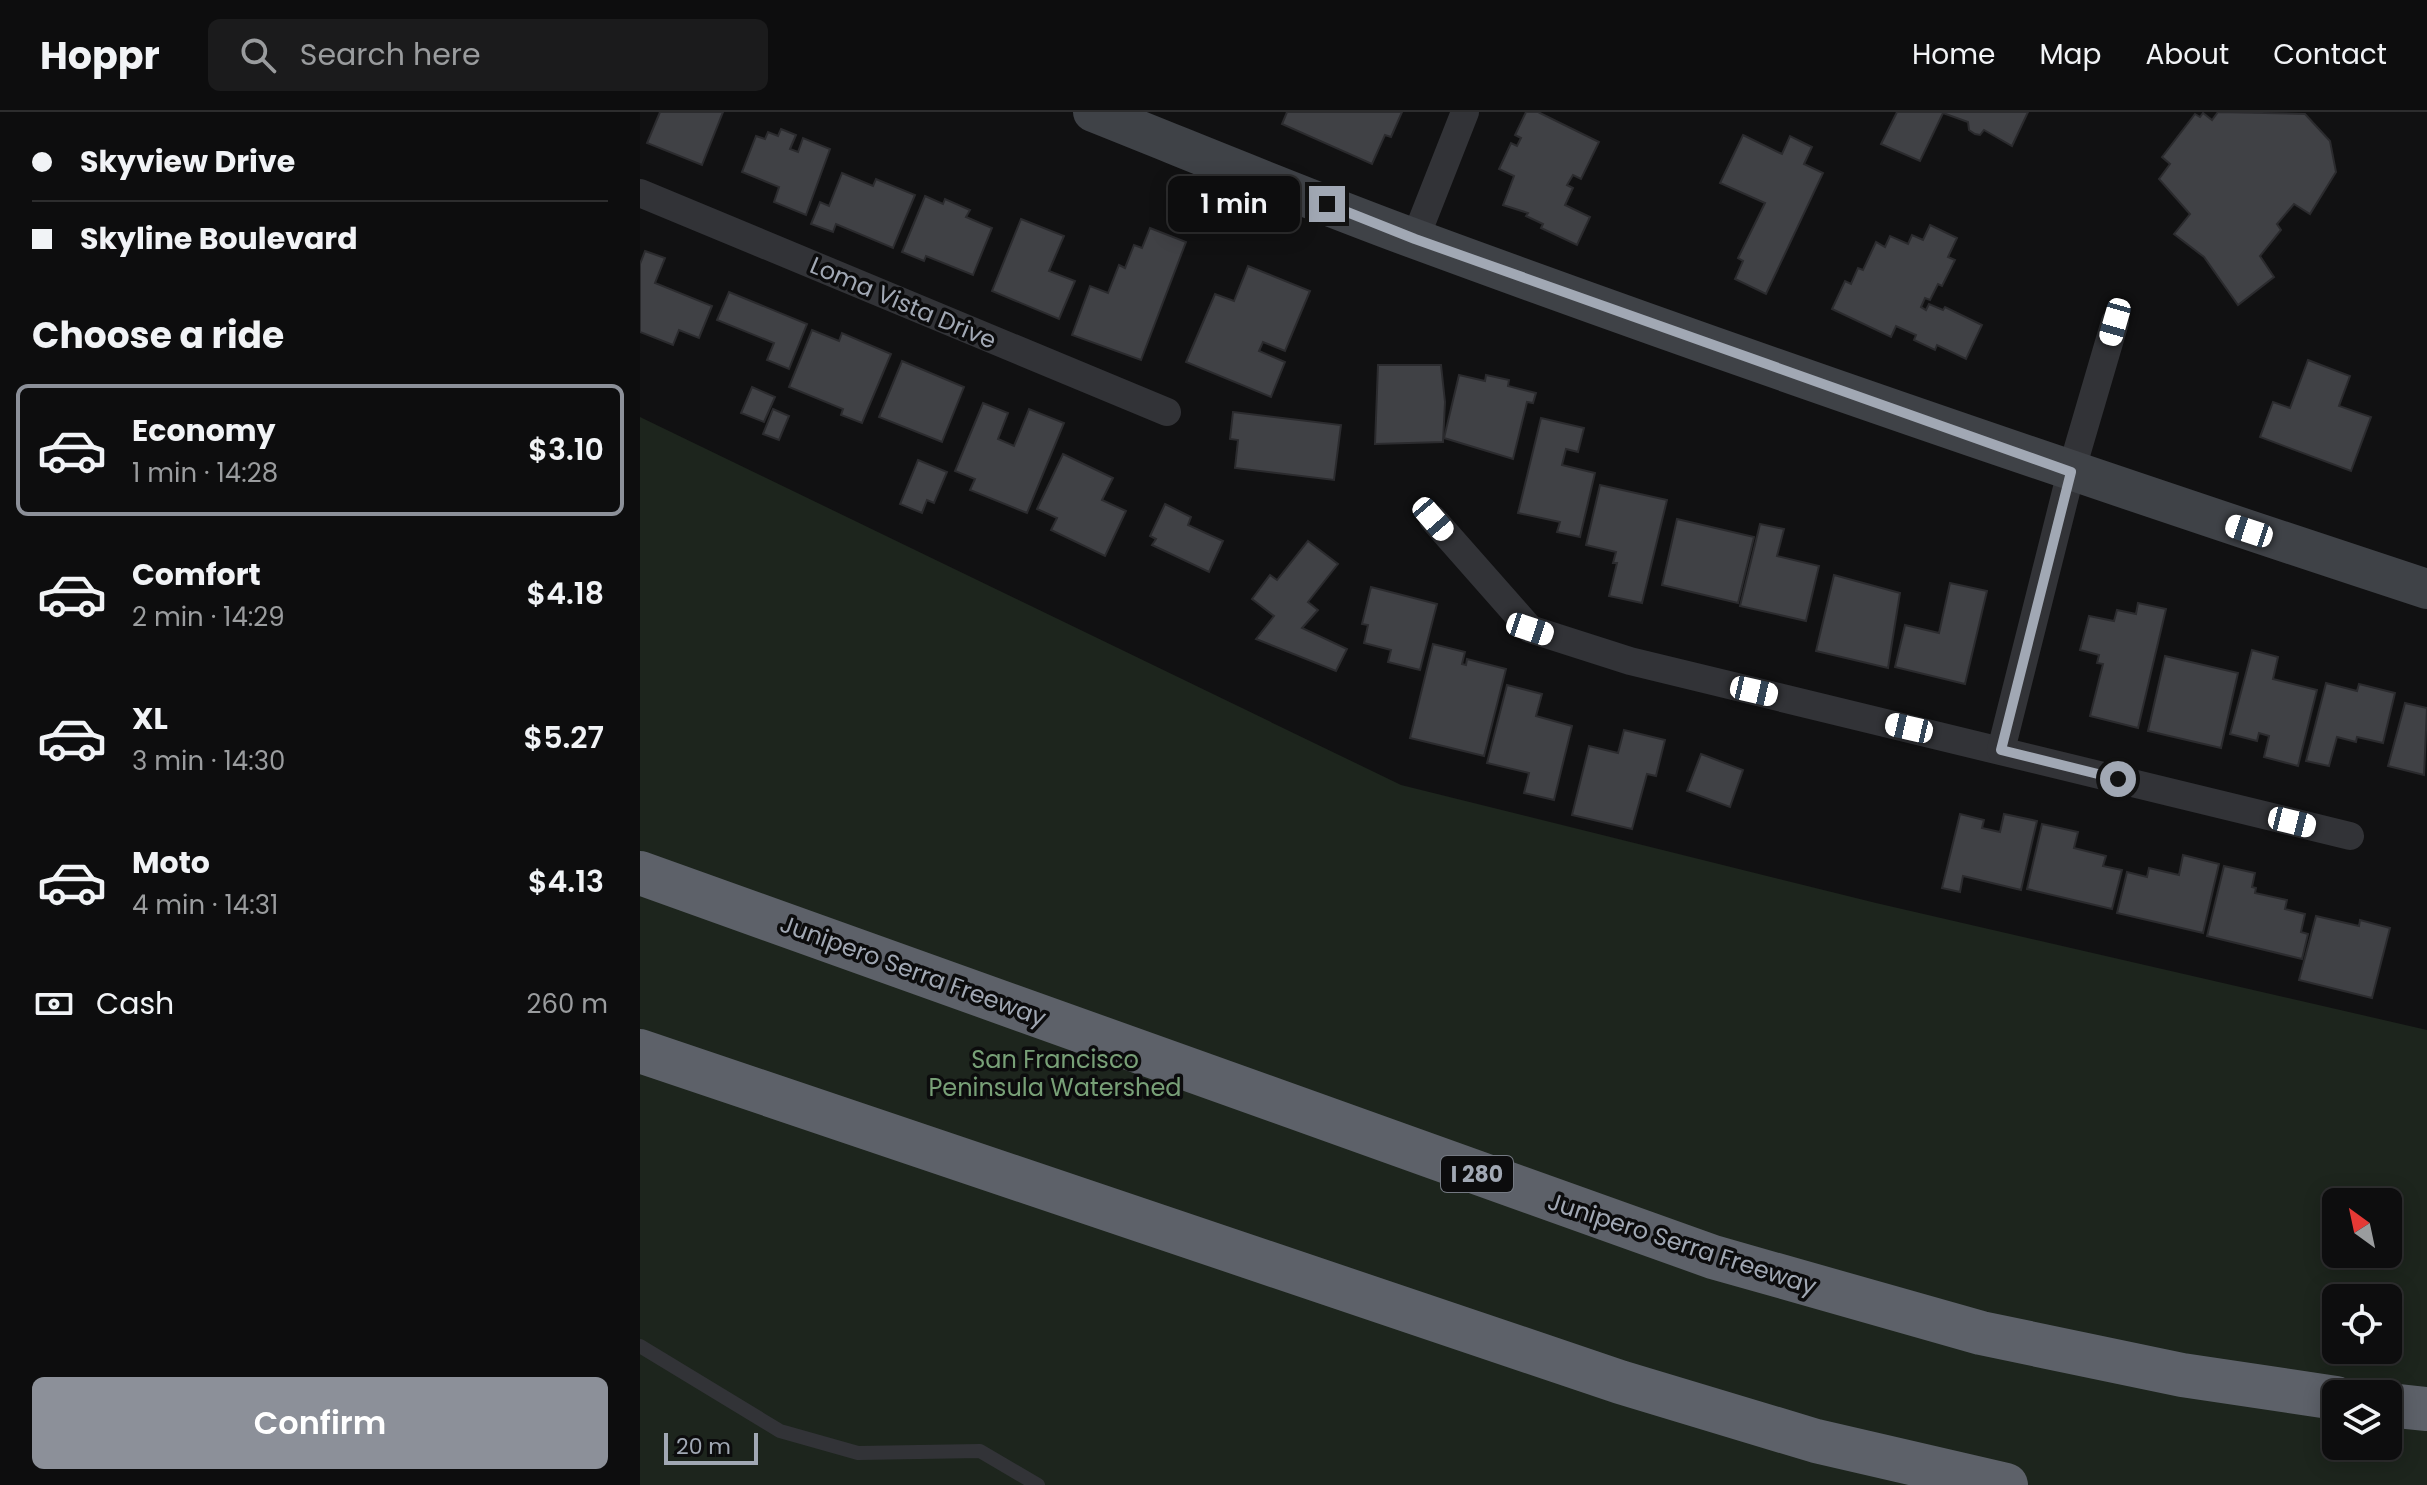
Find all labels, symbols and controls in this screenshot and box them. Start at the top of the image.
search box [208,19,768,91]
text: Hoppr [40,29,160,82]
icon: search [236,33,280,77]
text: Search here [300,33,481,76]
text: Home [1912,35,1995,74]
text: Map [2039,35,2101,74]
text: About [2145,35,2229,74]
text: Contact [2273,35,2387,74]
text: Skyview Drive [80,140,295,183]
callout: 1 min [1167,176,1299,232]
text: 1 min [1200,186,1268,222]
route end [1309,186,1345,222]
text: Skyline Boulevard [80,217,358,260]
street label: Loma Vista Drive [805,248,1001,357]
car [2097,296,2133,348]
text: Choose a ride [32,310,284,361]
text: Economy [132,409,276,452]
icon: car [36,414,108,486]
text: $3.10 [528,428,604,471]
text: 1 min · 14:28 [132,455,278,491]
car [1408,493,1458,545]
car [2222,512,2276,550]
text: Comfort [132,553,261,596]
icon: car [36,558,108,630]
text: $4.18 [527,572,604,615]
text: 2 min · 14:29 [132,599,285,635]
car [1503,610,1557,648]
car [1728,674,1780,708]
text: XL [132,697,168,740]
icon: car [36,702,108,774]
car [1883,711,1935,745]
text: $5.27 [524,716,604,759]
text: 3 min · 14:30 [132,743,285,779]
route start [2100,761,2136,797]
car [2266,805,2318,839]
text: Moto [132,841,210,884]
icon: car [36,846,108,918]
text: $4.13 [528,860,604,903]
text: 4 min · 14:31 [132,887,278,923]
street label: Junipero Serra Freeway [776,907,1051,1034]
icon: cash [32,982,76,1026]
text: Cash [96,982,174,1025]
text: 260 m [526,986,608,1022]
park label: San Francisco Peninsula Watershed [928,1043,1182,1104]
road number: I 280 [1441,1156,1513,1192]
street label: Junipero Serra Freeway [1543,1184,1821,1303]
north arrow [2322,1188,2402,1268]
map controls [2322,1188,2402,1460]
button: locate [2322,1284,2402,1364]
button: Confirm [32,1377,608,1469]
button: layers [2322,1380,2402,1460]
scale bar [664,1429,758,1465]
text: 20 m [676,1431,731,1462]

